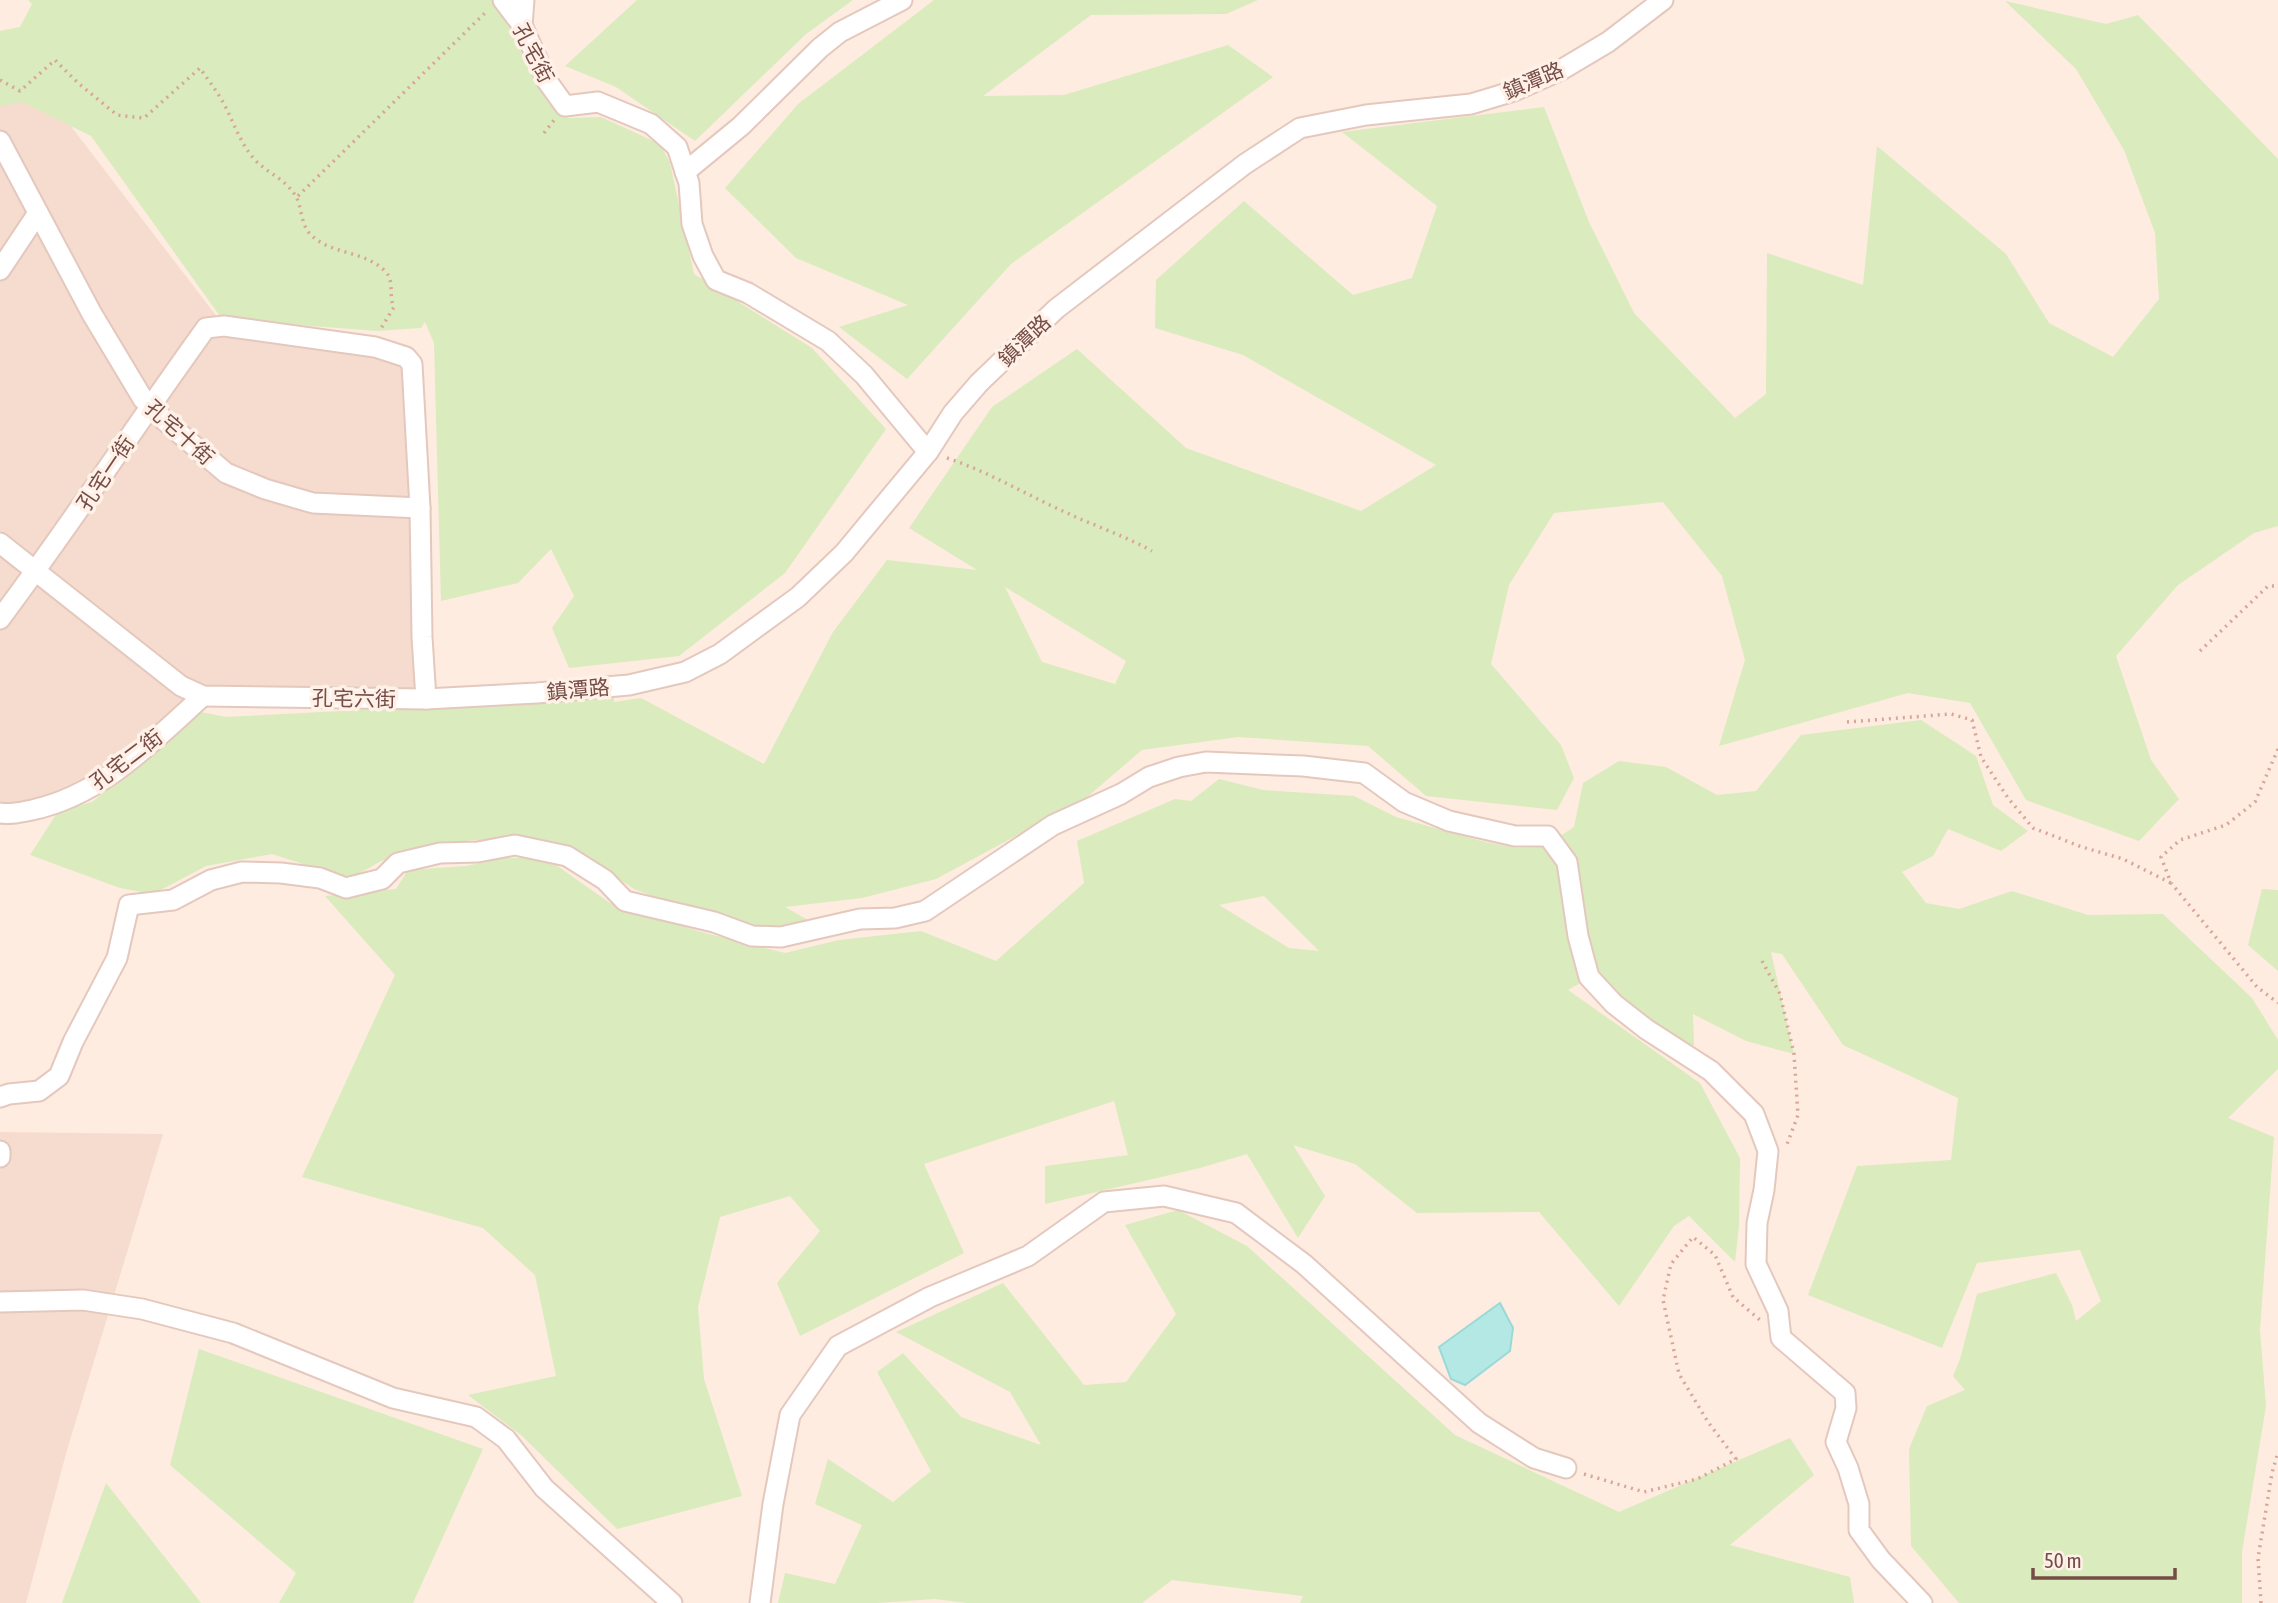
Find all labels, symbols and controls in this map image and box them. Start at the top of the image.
street label: 孔宅街 [509,19,559,87]
street label: 鎮潭路 [1499,57,1567,103]
street label: 鎮潭路 [993,309,1055,371]
street label: 孔宅十街 [141,395,219,469]
street label: 孔宅一街 [72,431,138,515]
street label: 鎮潭路 [546,674,610,704]
street label: 孔宅六街 [312,685,396,711]
street label: 孔宅二街 [85,724,167,794]
scale bar [2033,1536,2175,1580]
text: 50 m [2044,1548,2082,1572]

